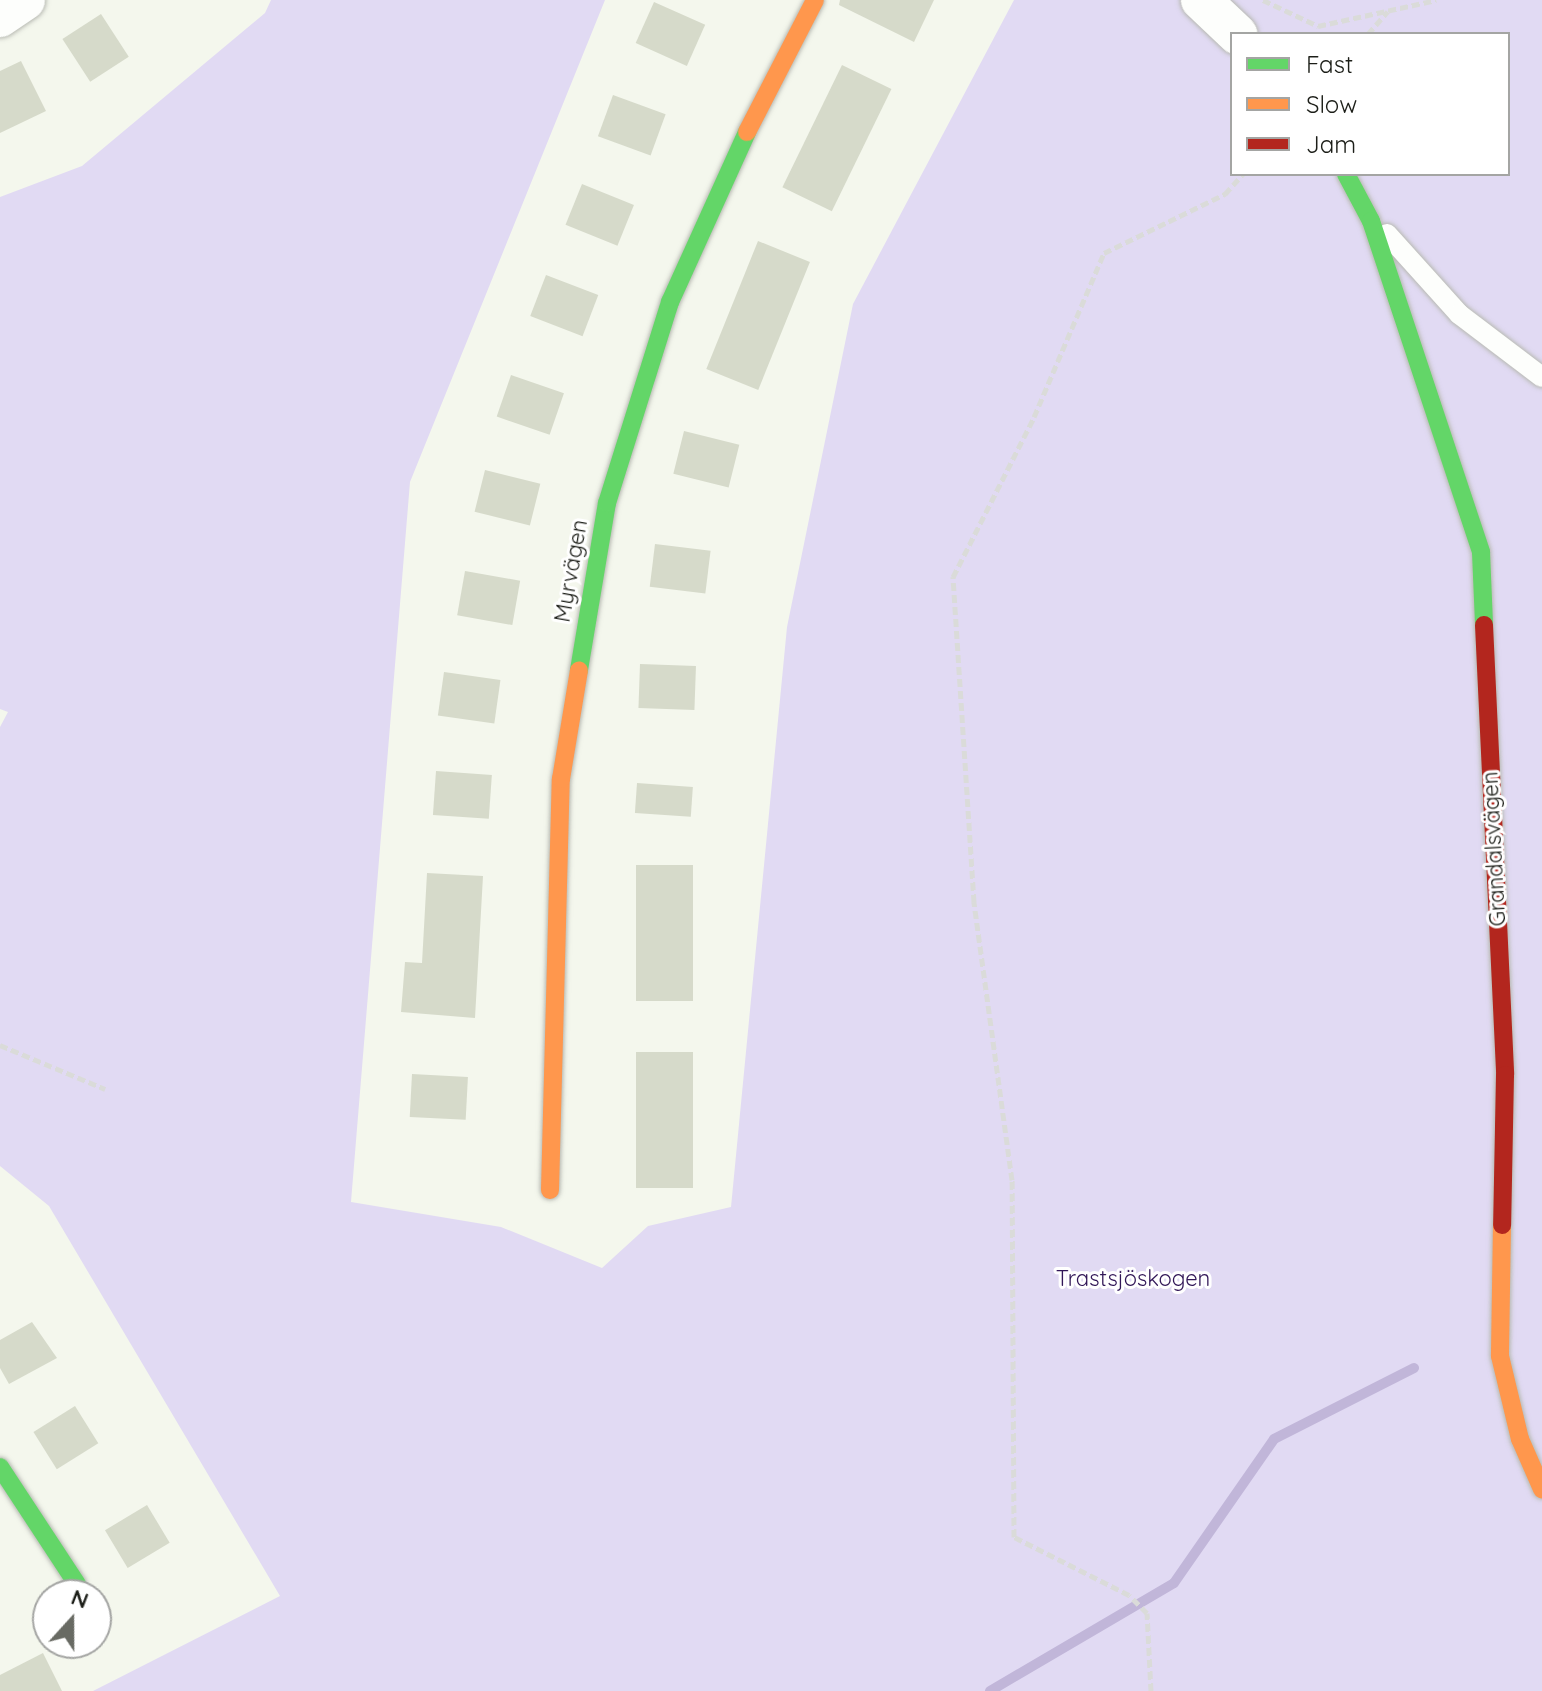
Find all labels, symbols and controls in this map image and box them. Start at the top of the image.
legend [1230,32,1510,176]
text: Fast [1306,49,1353,79]
text: Slow [1306,89,1357,119]
text: Jam [1306,129,1356,159]
street label: Myrvägen [549,518,593,624]
street label: Grandalsvägen [1477,771,1511,927]
park label: Trastsjöskogen [1056,1266,1210,1292]
north arrow [32,1579,112,1659]
text: N [67,1582,92,1614]

